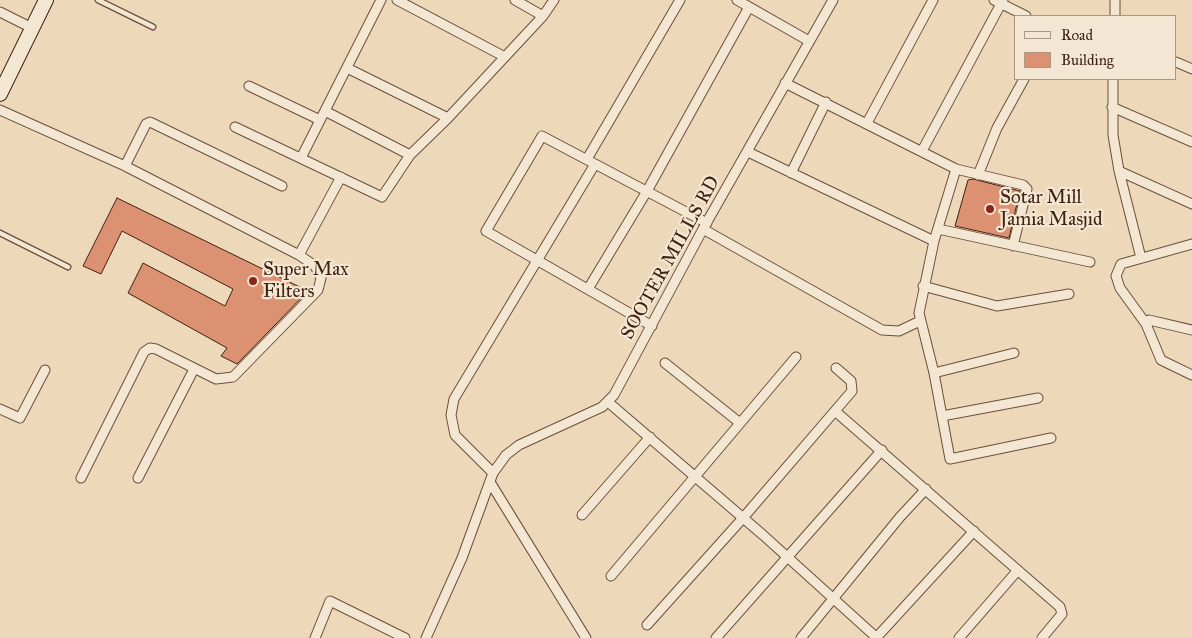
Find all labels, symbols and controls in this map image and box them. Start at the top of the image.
legend [1014,15,1177,80]
text: Road [1061,26,1093,44]
text: Building [1061,51,1114,69]
street label: SOOTER MILLS RD [617,172,725,344]
place label: Sotar Mill Jamia Masjid [1000,187,1102,231]
marker: Sotar Mill Jamia Masjid [984,203,996,215]
place label: Super Max Filters [263,259,349,303]
marker: Super Max Filters [247,275,259,287]

